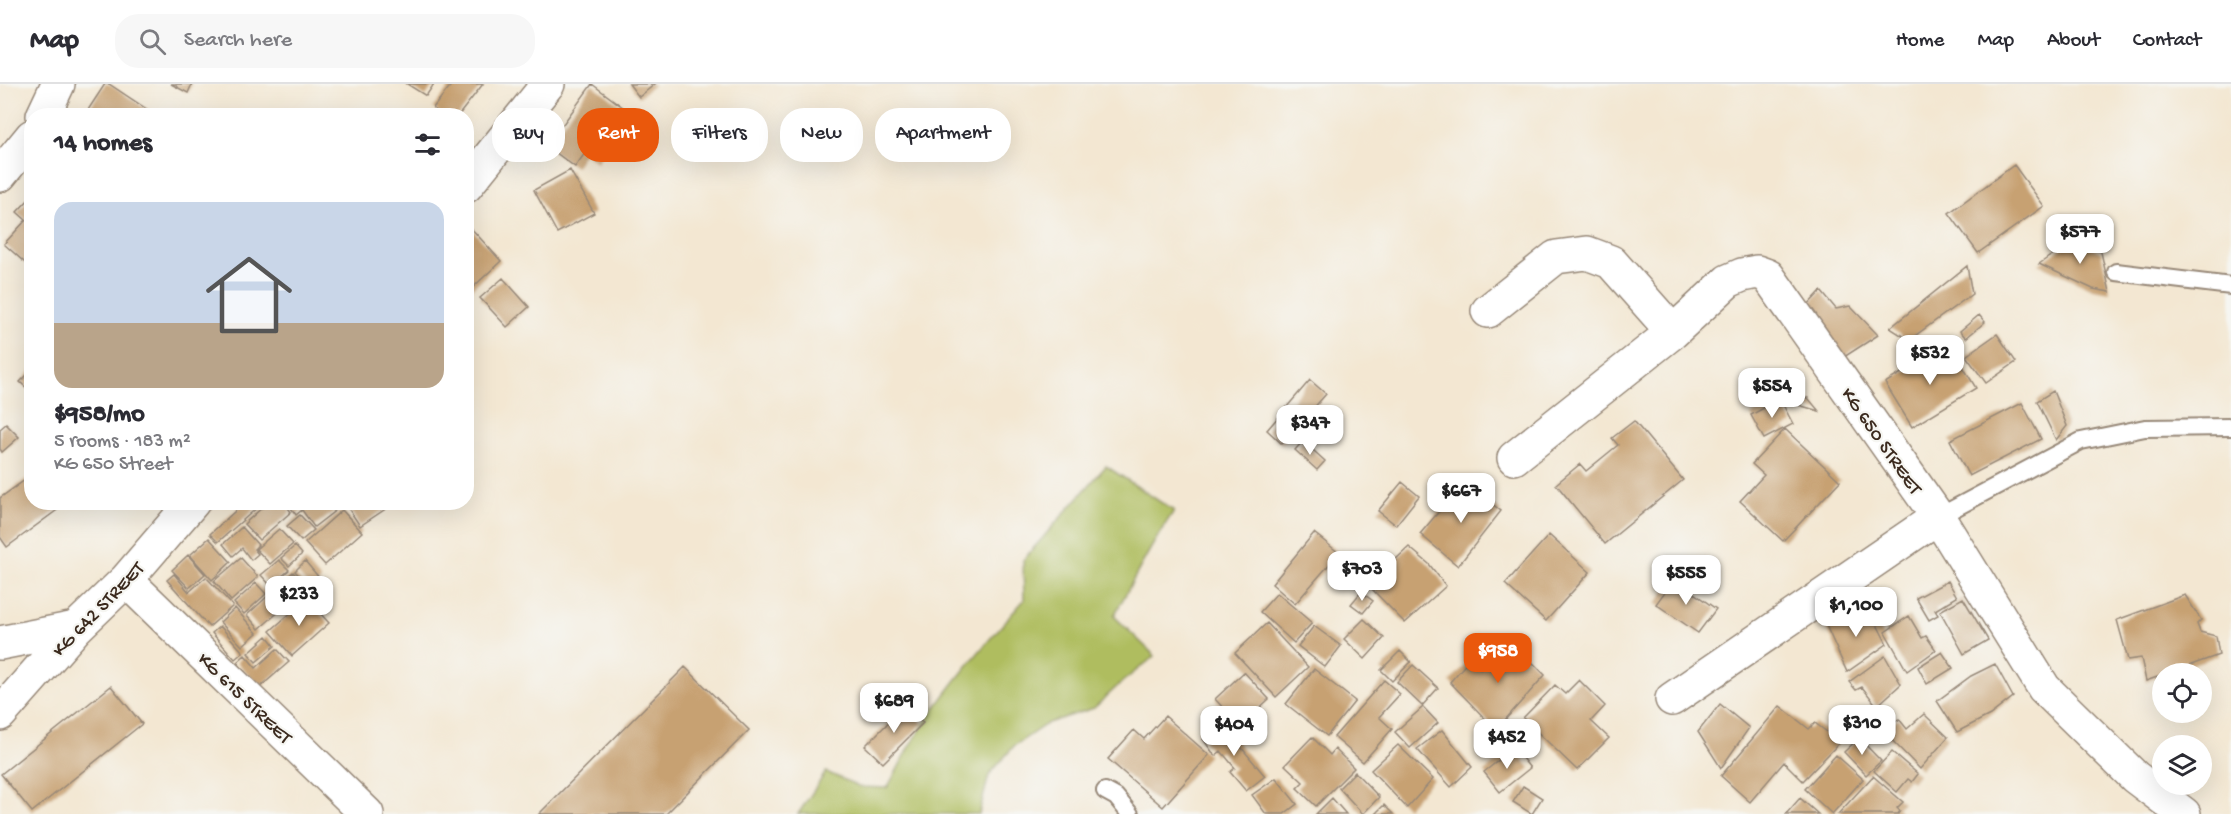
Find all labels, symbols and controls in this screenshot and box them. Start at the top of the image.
search box [115,14,535,68]
text: Map [30,25,79,58]
icon: search [136,25,169,58]
text: Search here [184,28,292,54]
text: Home [1896,29,1944,54]
text: Map [1977,29,2014,54]
text: About [2047,29,2100,54]
text: Contact [2133,29,2201,54]
chip: Buy [492,108,565,162]
chip: Rent [577,108,659,162]
chip: Filters [671,108,768,162]
chip: New [780,108,863,162]
chip: Apartment [875,108,1011,162]
icon: filters [411,128,444,161]
text: 14 homes [54,129,152,160]
pin: $577 [2044,214,2116,265]
text: $577 [2060,222,2100,245]
icon: home [195,241,303,349]
pin: $532 [1894,335,1966,386]
text: $532 [1910,343,1950,366]
pin: $554 [1736,368,1808,419]
text: $554 [1752,376,1792,399]
street label: KG 650 STREET [1835,384,1926,501]
text: $958/mo [54,400,145,431]
pin: $347 [1274,405,1346,456]
text: $347 [1290,413,1330,436]
text: 5 rooms · 183 m² [54,431,191,454]
text: KG 650 Street [54,454,172,477]
pin: $667 [1425,473,1497,524]
text: $667 [1441,481,1481,504]
pin: $703 [1326,551,1398,602]
pin: $555 [1650,555,1722,606]
street label: KG 642 STREET [49,557,151,663]
text: $703 [1341,559,1383,582]
text: $555 [1666,563,1706,586]
pin: $233 [263,576,335,627]
text: $233 [279,584,319,607]
pin: $1,100 [1807,587,1905,638]
text: $1,100 [1829,595,1883,618]
pin: $958 [1462,633,1534,684]
text: $958 [1478,641,1518,664]
street label: KG 615 STREET [192,649,296,751]
map controls [2152,663,2212,795]
button: locate [2152,663,2212,723]
pin: $689 [858,683,930,734]
text: $689 [874,691,914,714]
pin: $310 [1826,705,1898,756]
pin: $404 [1198,706,1270,757]
text: $310 [1843,713,1881,736]
text: $404 [1214,714,1254,737]
pin: $452 [1471,719,1543,770]
text: $452 [1488,727,1526,750]
button: layers [2152,735,2212,795]

